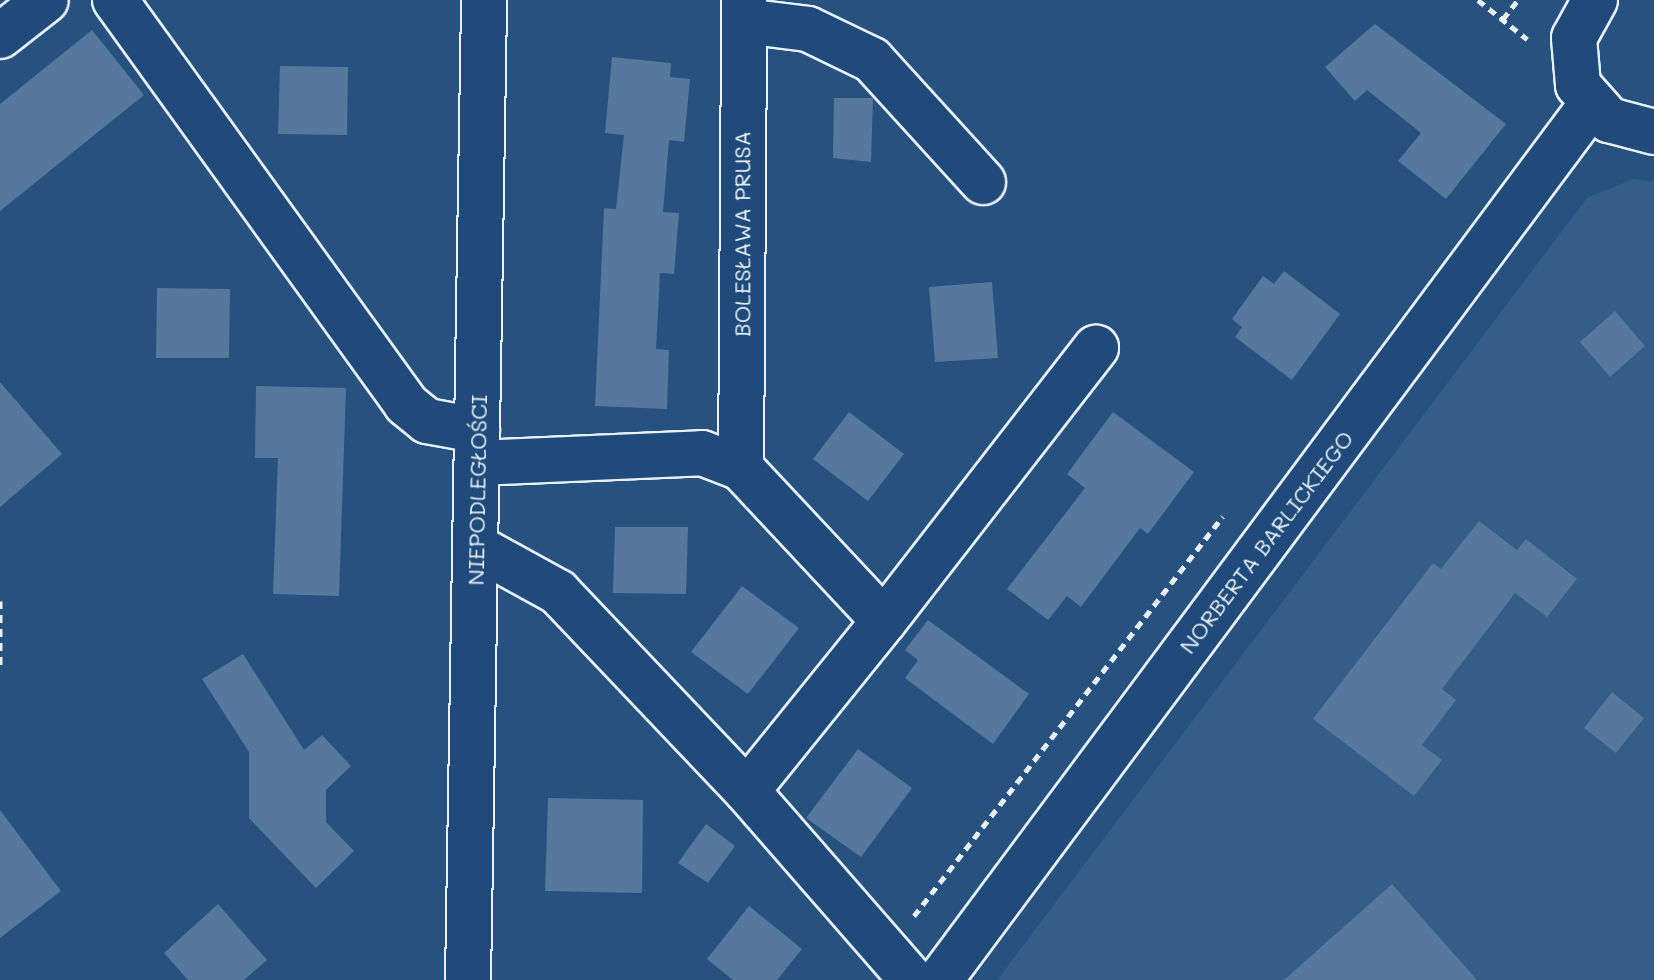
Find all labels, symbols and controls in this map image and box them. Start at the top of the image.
street label: BOLESŁAWA PRUSA [729,131,755,337]
street label: NIEPODLEGŁOŚCI [462,394,492,586]
street label: NORBERTA BARLICKIEGO [1174,425,1358,659]

